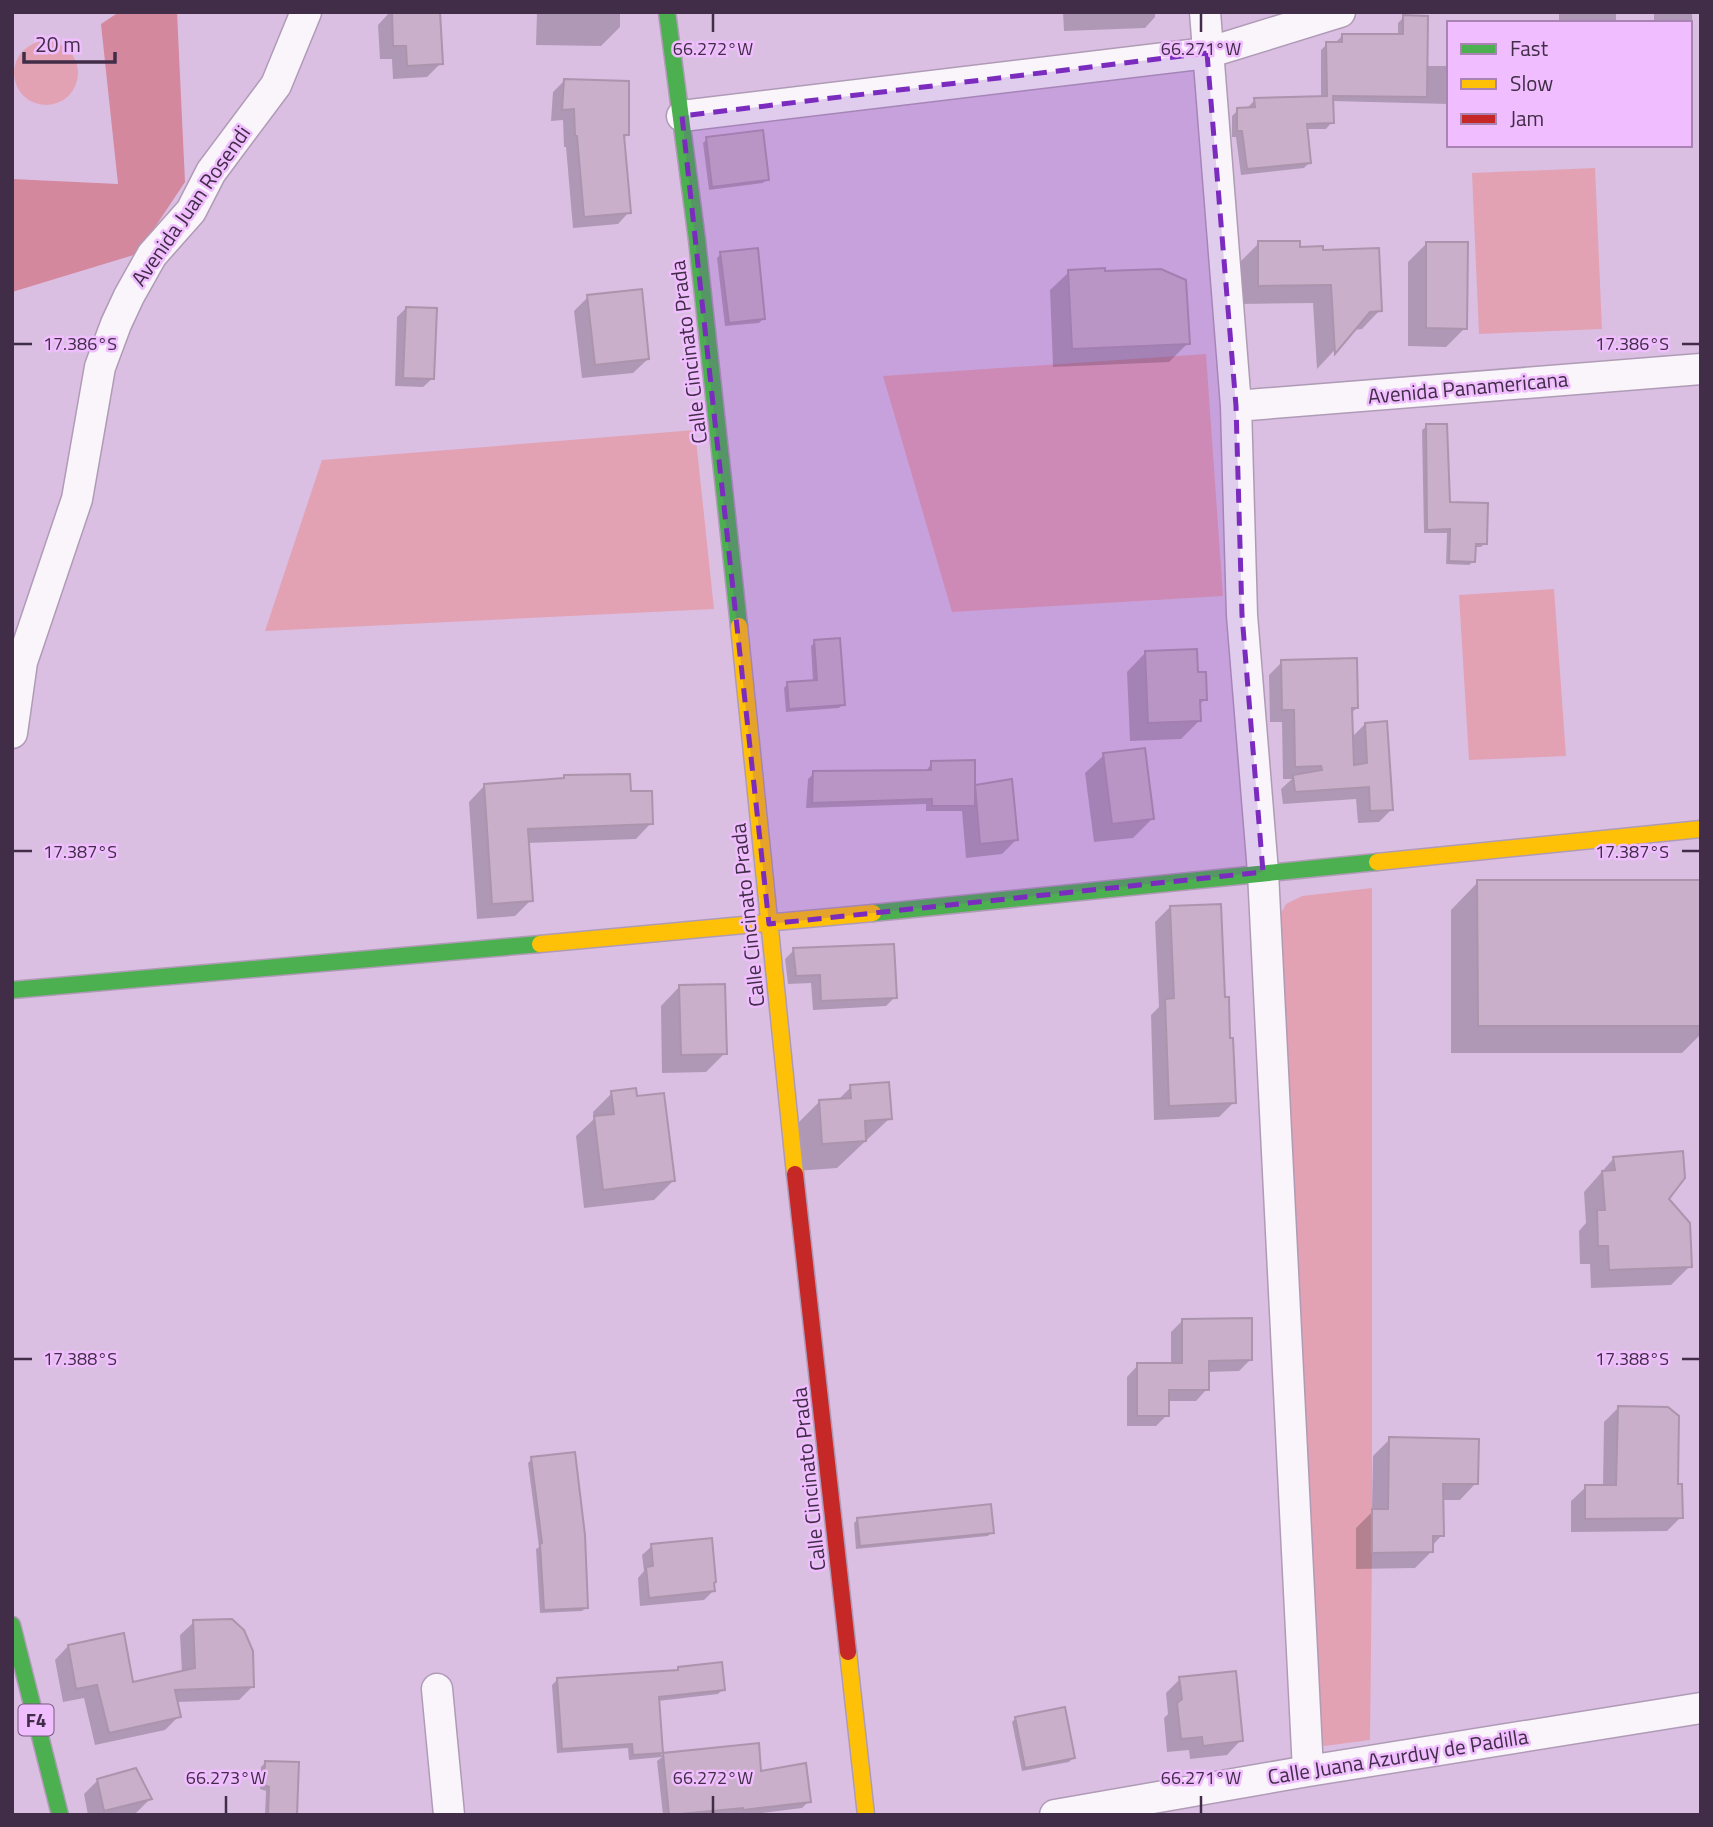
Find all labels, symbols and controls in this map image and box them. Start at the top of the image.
scale bar [24,21,116,65]
legend [1447,21,1692,147]
text: 20 m [35,28,81,60]
text: Fast [1510,32,1549,64]
text: 66.272°W [673,35,753,62]
text: 66.271°W [1161,35,1241,62]
text: Slow [1510,67,1553,99]
text: Jam [1510,102,1544,134]
street label: Avenida Juan Rosendi [123,119,258,292]
street label: Calle Cincinato Prada [661,258,715,446]
text: 17.386°S [43,330,117,357]
text: 17.386°S [1595,330,1669,357]
street label: Avenida Panamericana [1366,362,1570,412]
street label: Calle Cincinato Prada [721,821,773,1009]
text: 17.387°S [43,838,117,865]
text: 17.387°S [1595,838,1669,865]
text: 17.388°S [43,1345,117,1372]
text: 17.388°S [1595,1345,1669,1372]
street label: Calle Cincinato Prada [782,1385,834,1573]
road number: F4 [19,1704,54,1736]
street label: Calle Juana Azurduy de Padilla [1265,1720,1531,1792]
text: 66.273°W [186,1764,266,1791]
text: 66.272°W [673,1764,753,1791]
text: 66.271°W [1161,1764,1241,1791]

